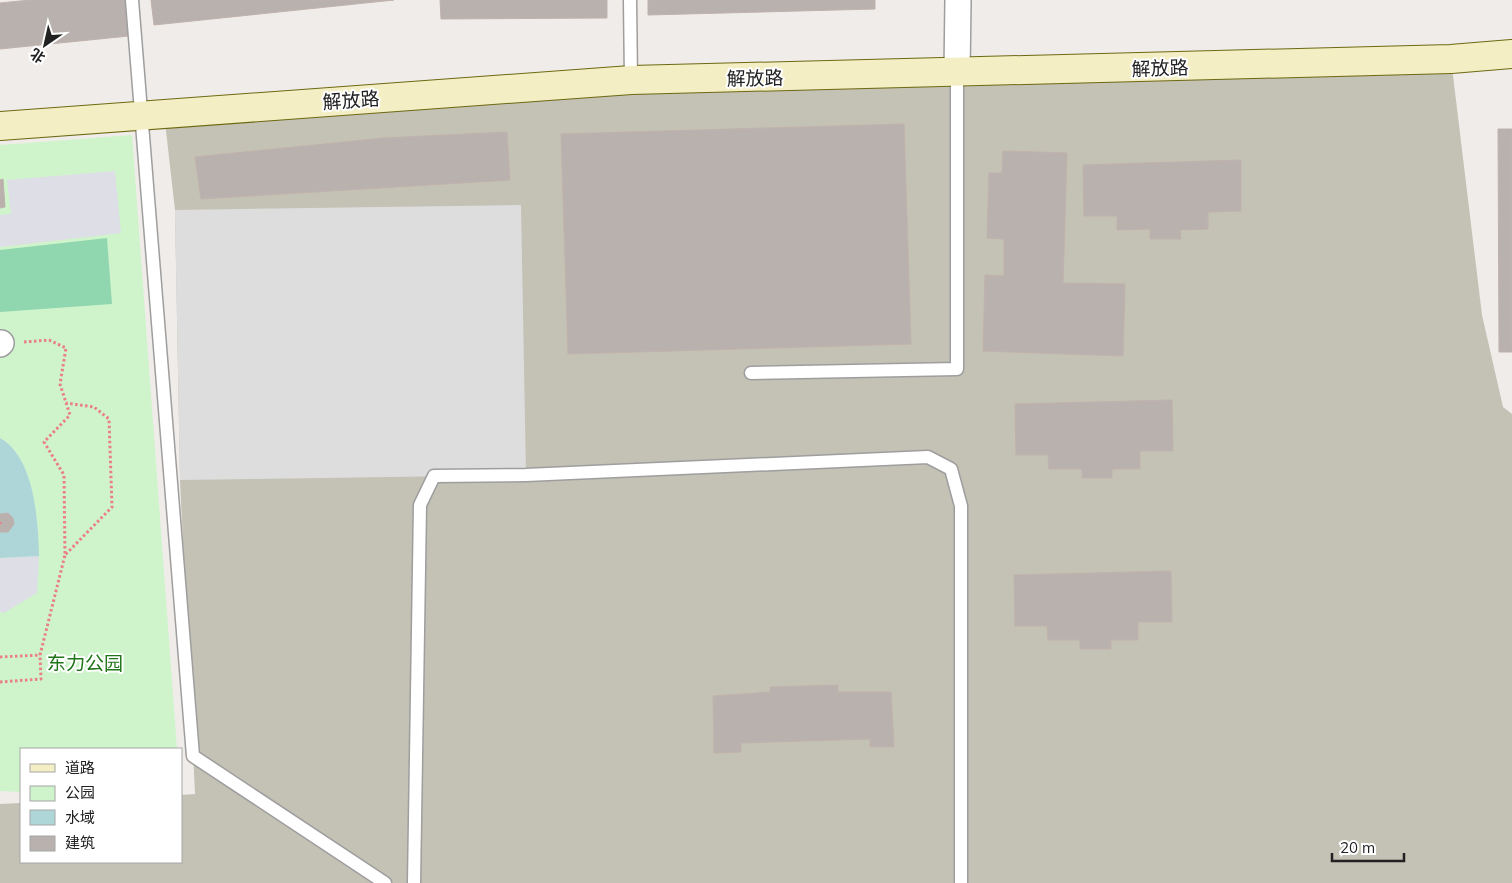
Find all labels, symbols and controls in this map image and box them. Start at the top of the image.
north arrow [20,20,70,70]
text: 北 [27,44,49,67]
street label: 解放路 [1131,55,1189,81]
street label: 解放路 [726,66,784,90]
street label: 解放路 [322,86,380,114]
park label: 东力公园 [47,651,123,675]
legend [20,748,182,863]
text: 道路 [65,758,95,777]
text: 公园 [65,783,95,802]
text: 水域 [65,808,95,827]
scale bar [1332,830,1404,862]
text: 建筑 [65,833,95,852]
text: 20 m [1340,838,1375,857]

